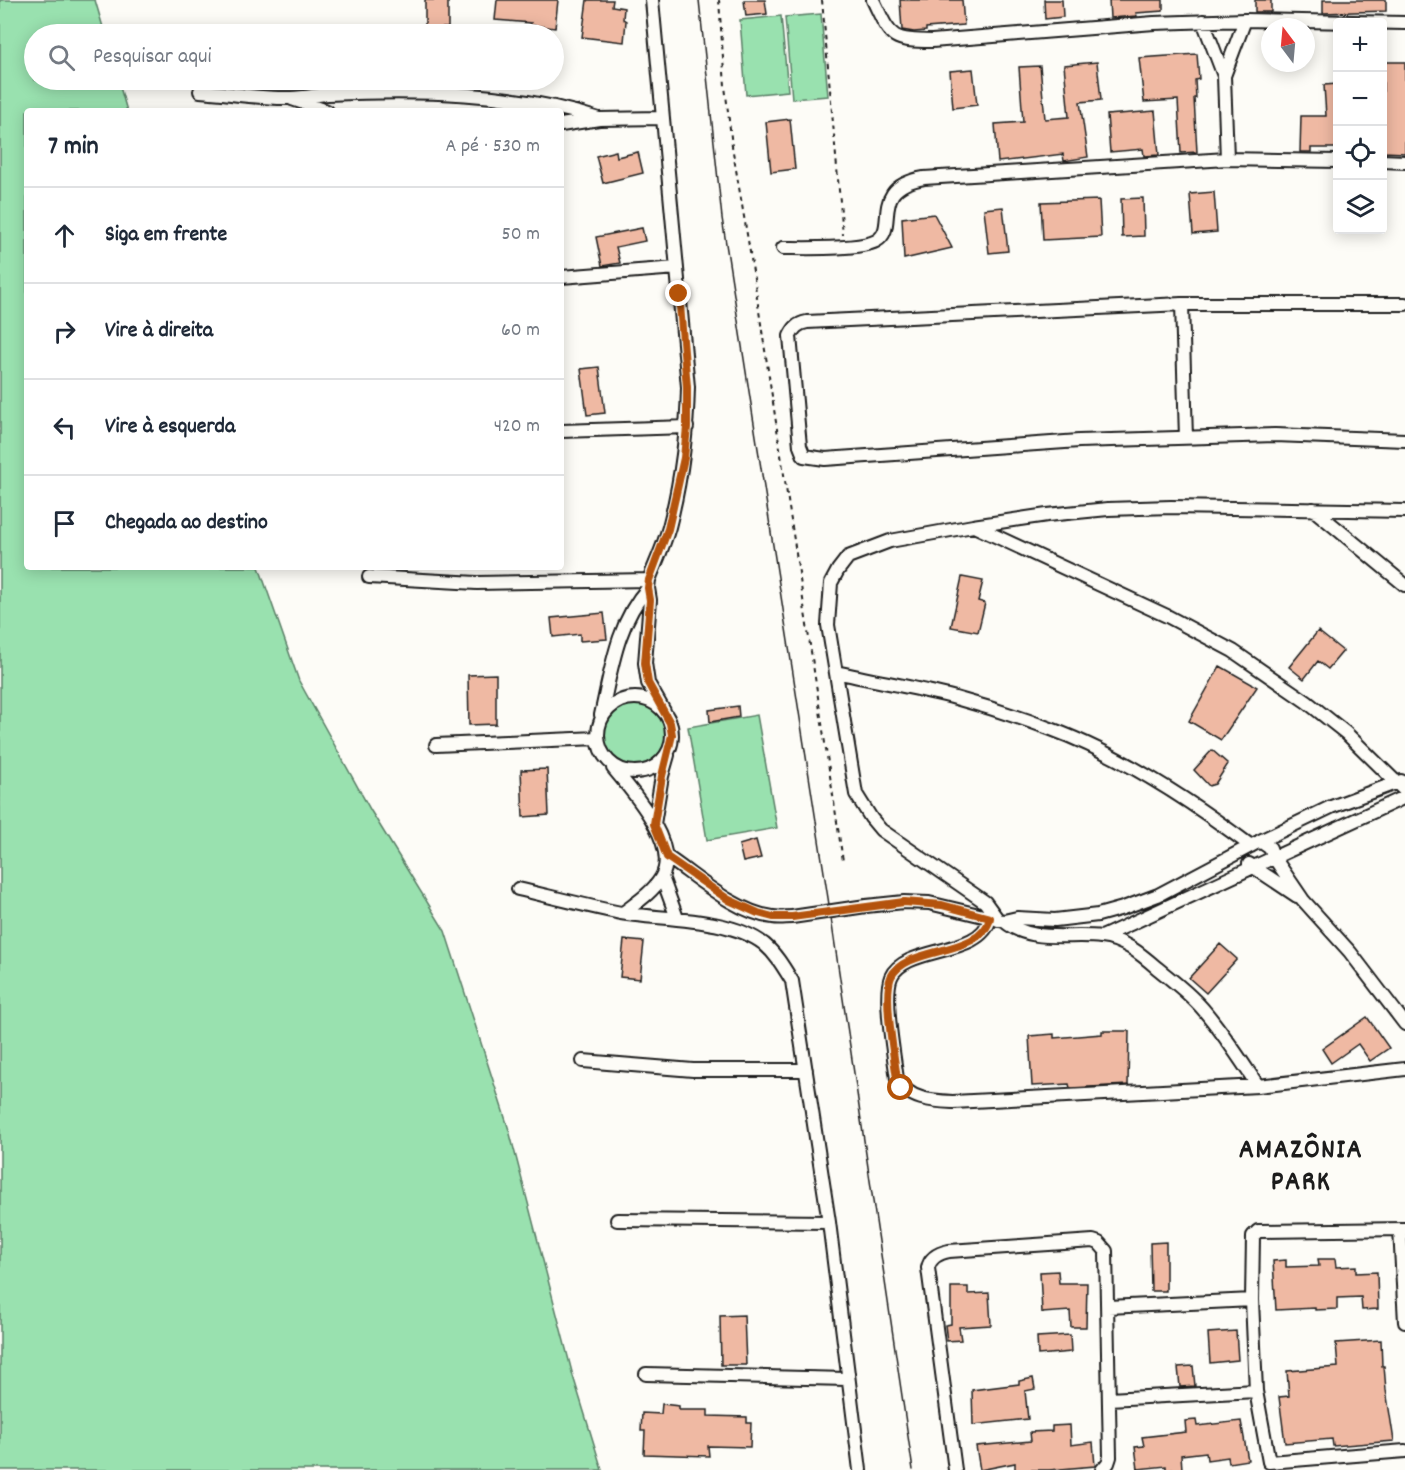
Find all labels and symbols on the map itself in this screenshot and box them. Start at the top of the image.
north arrow [1261,18,1315,72]
route end [665,280,691,306]
route start [887,1074,913,1100]
district label: AMAZÔNIA PARK [1239,1132,1363,1204]

